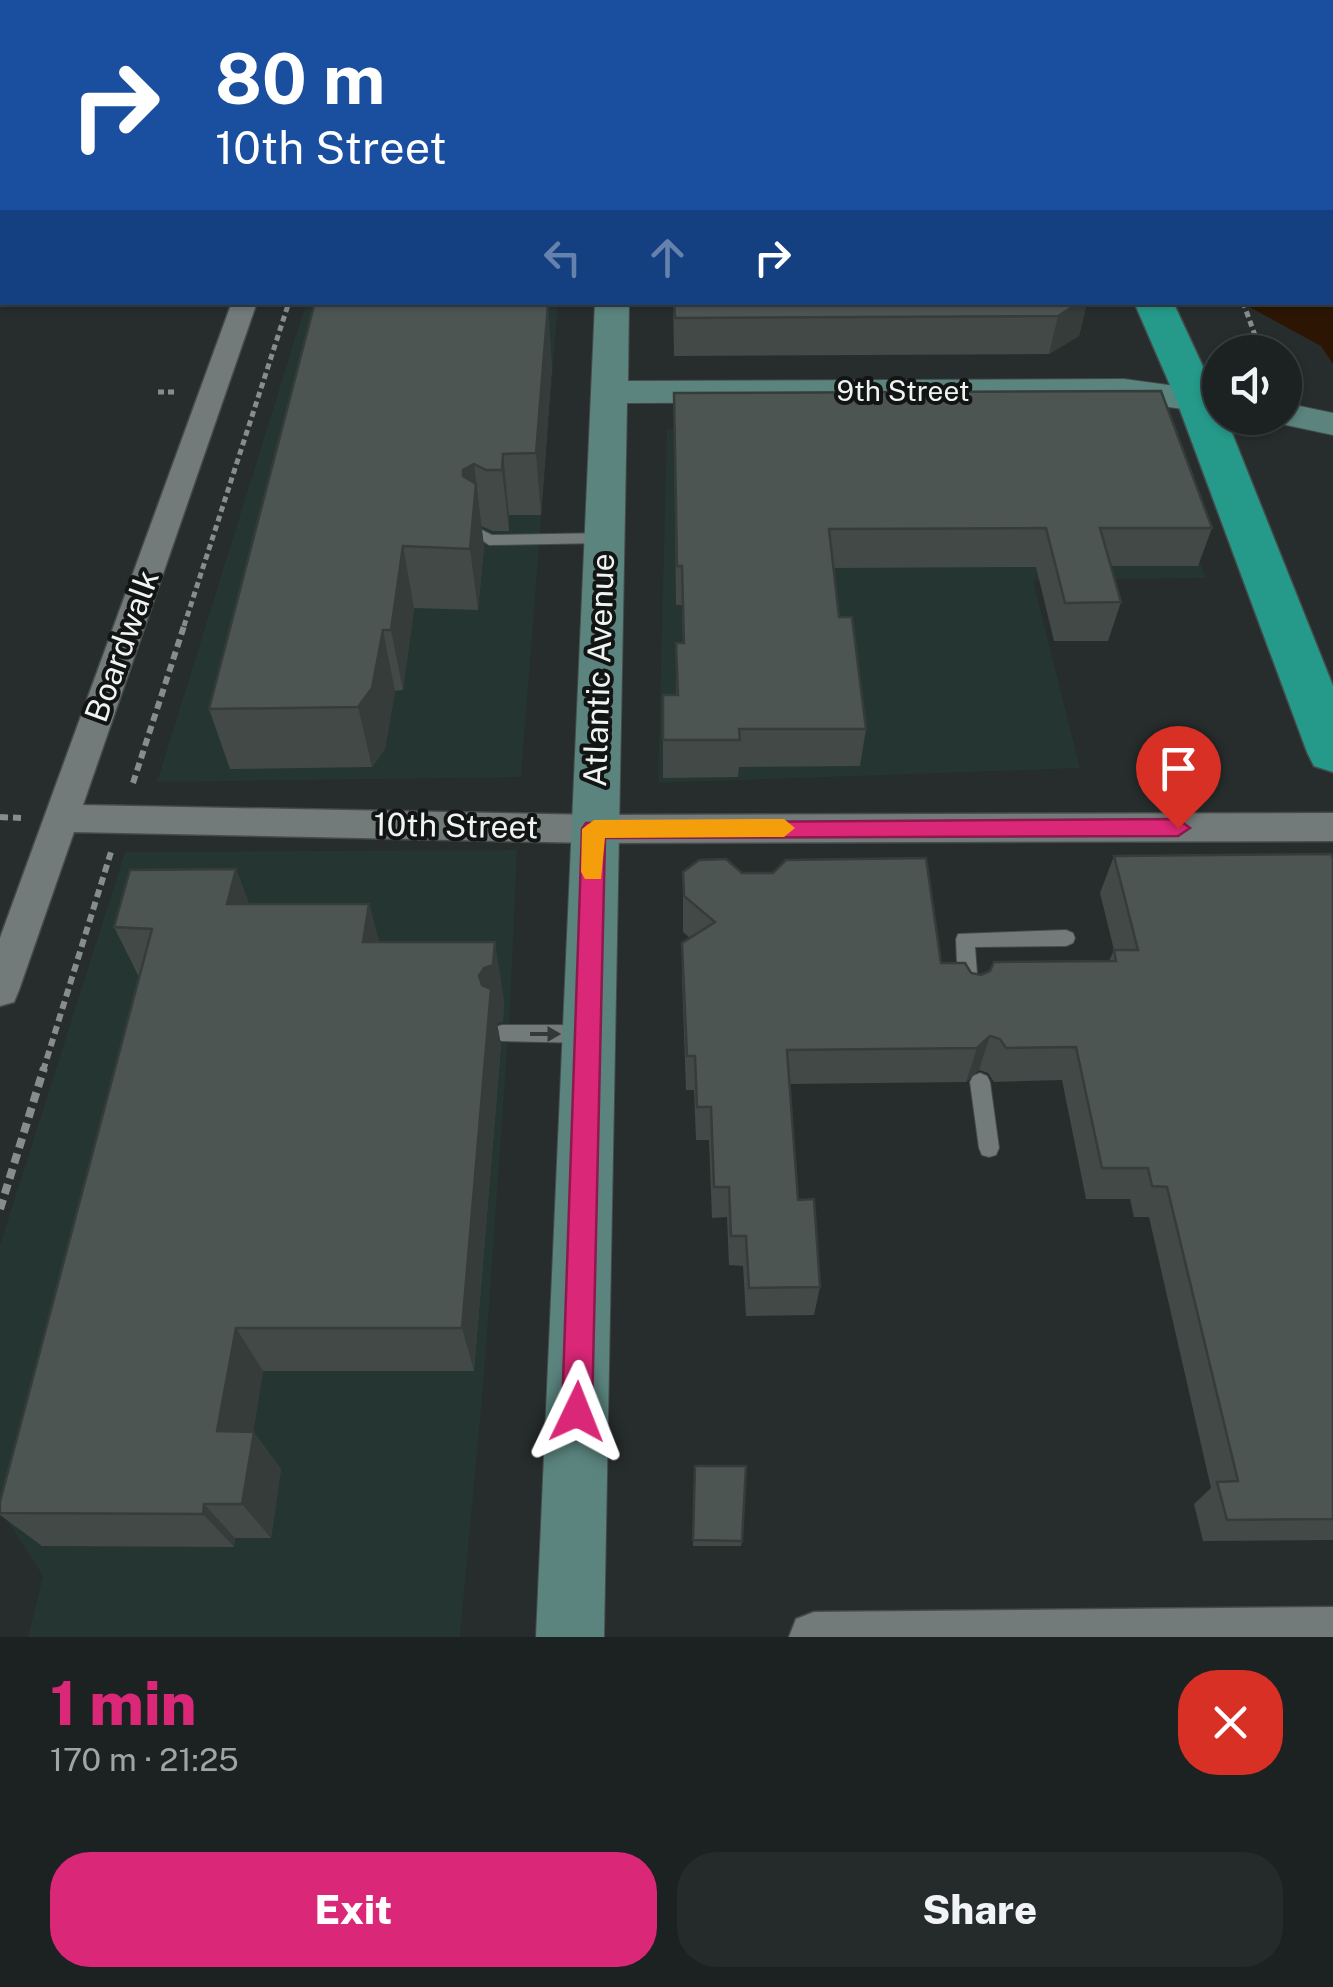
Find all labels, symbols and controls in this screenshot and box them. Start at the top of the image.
text: 80 m [215,37,385,120]
icon: right [50,40,180,170]
text: 10th Street [215,121,447,174]
icon: left [535,230,590,285]
icon: ahead [640,230,695,285]
icon: right [745,230,800,285]
map controls [1202,335,1302,435]
button: sound [1202,335,1302,435]
street label: 9th Street [836,374,970,407]
street label: Atlantic Avenue [576,553,621,787]
street label: Boardwalk [77,565,166,727]
pin [1136,726,1221,829]
icon: arrive [1151,741,1206,796]
street label: 10th Street [373,806,539,845]
one-way arrow [529,1026,561,1042]
position arrow [525,1360,629,1464]
text: 1 min [50,1668,197,1739]
button: close [1178,1670,1283,1775]
text: 170 m · 21:25 [50,1741,239,1778]
button: Exit [50,1852,657,1967]
button: Share [677,1852,1283,1967]

